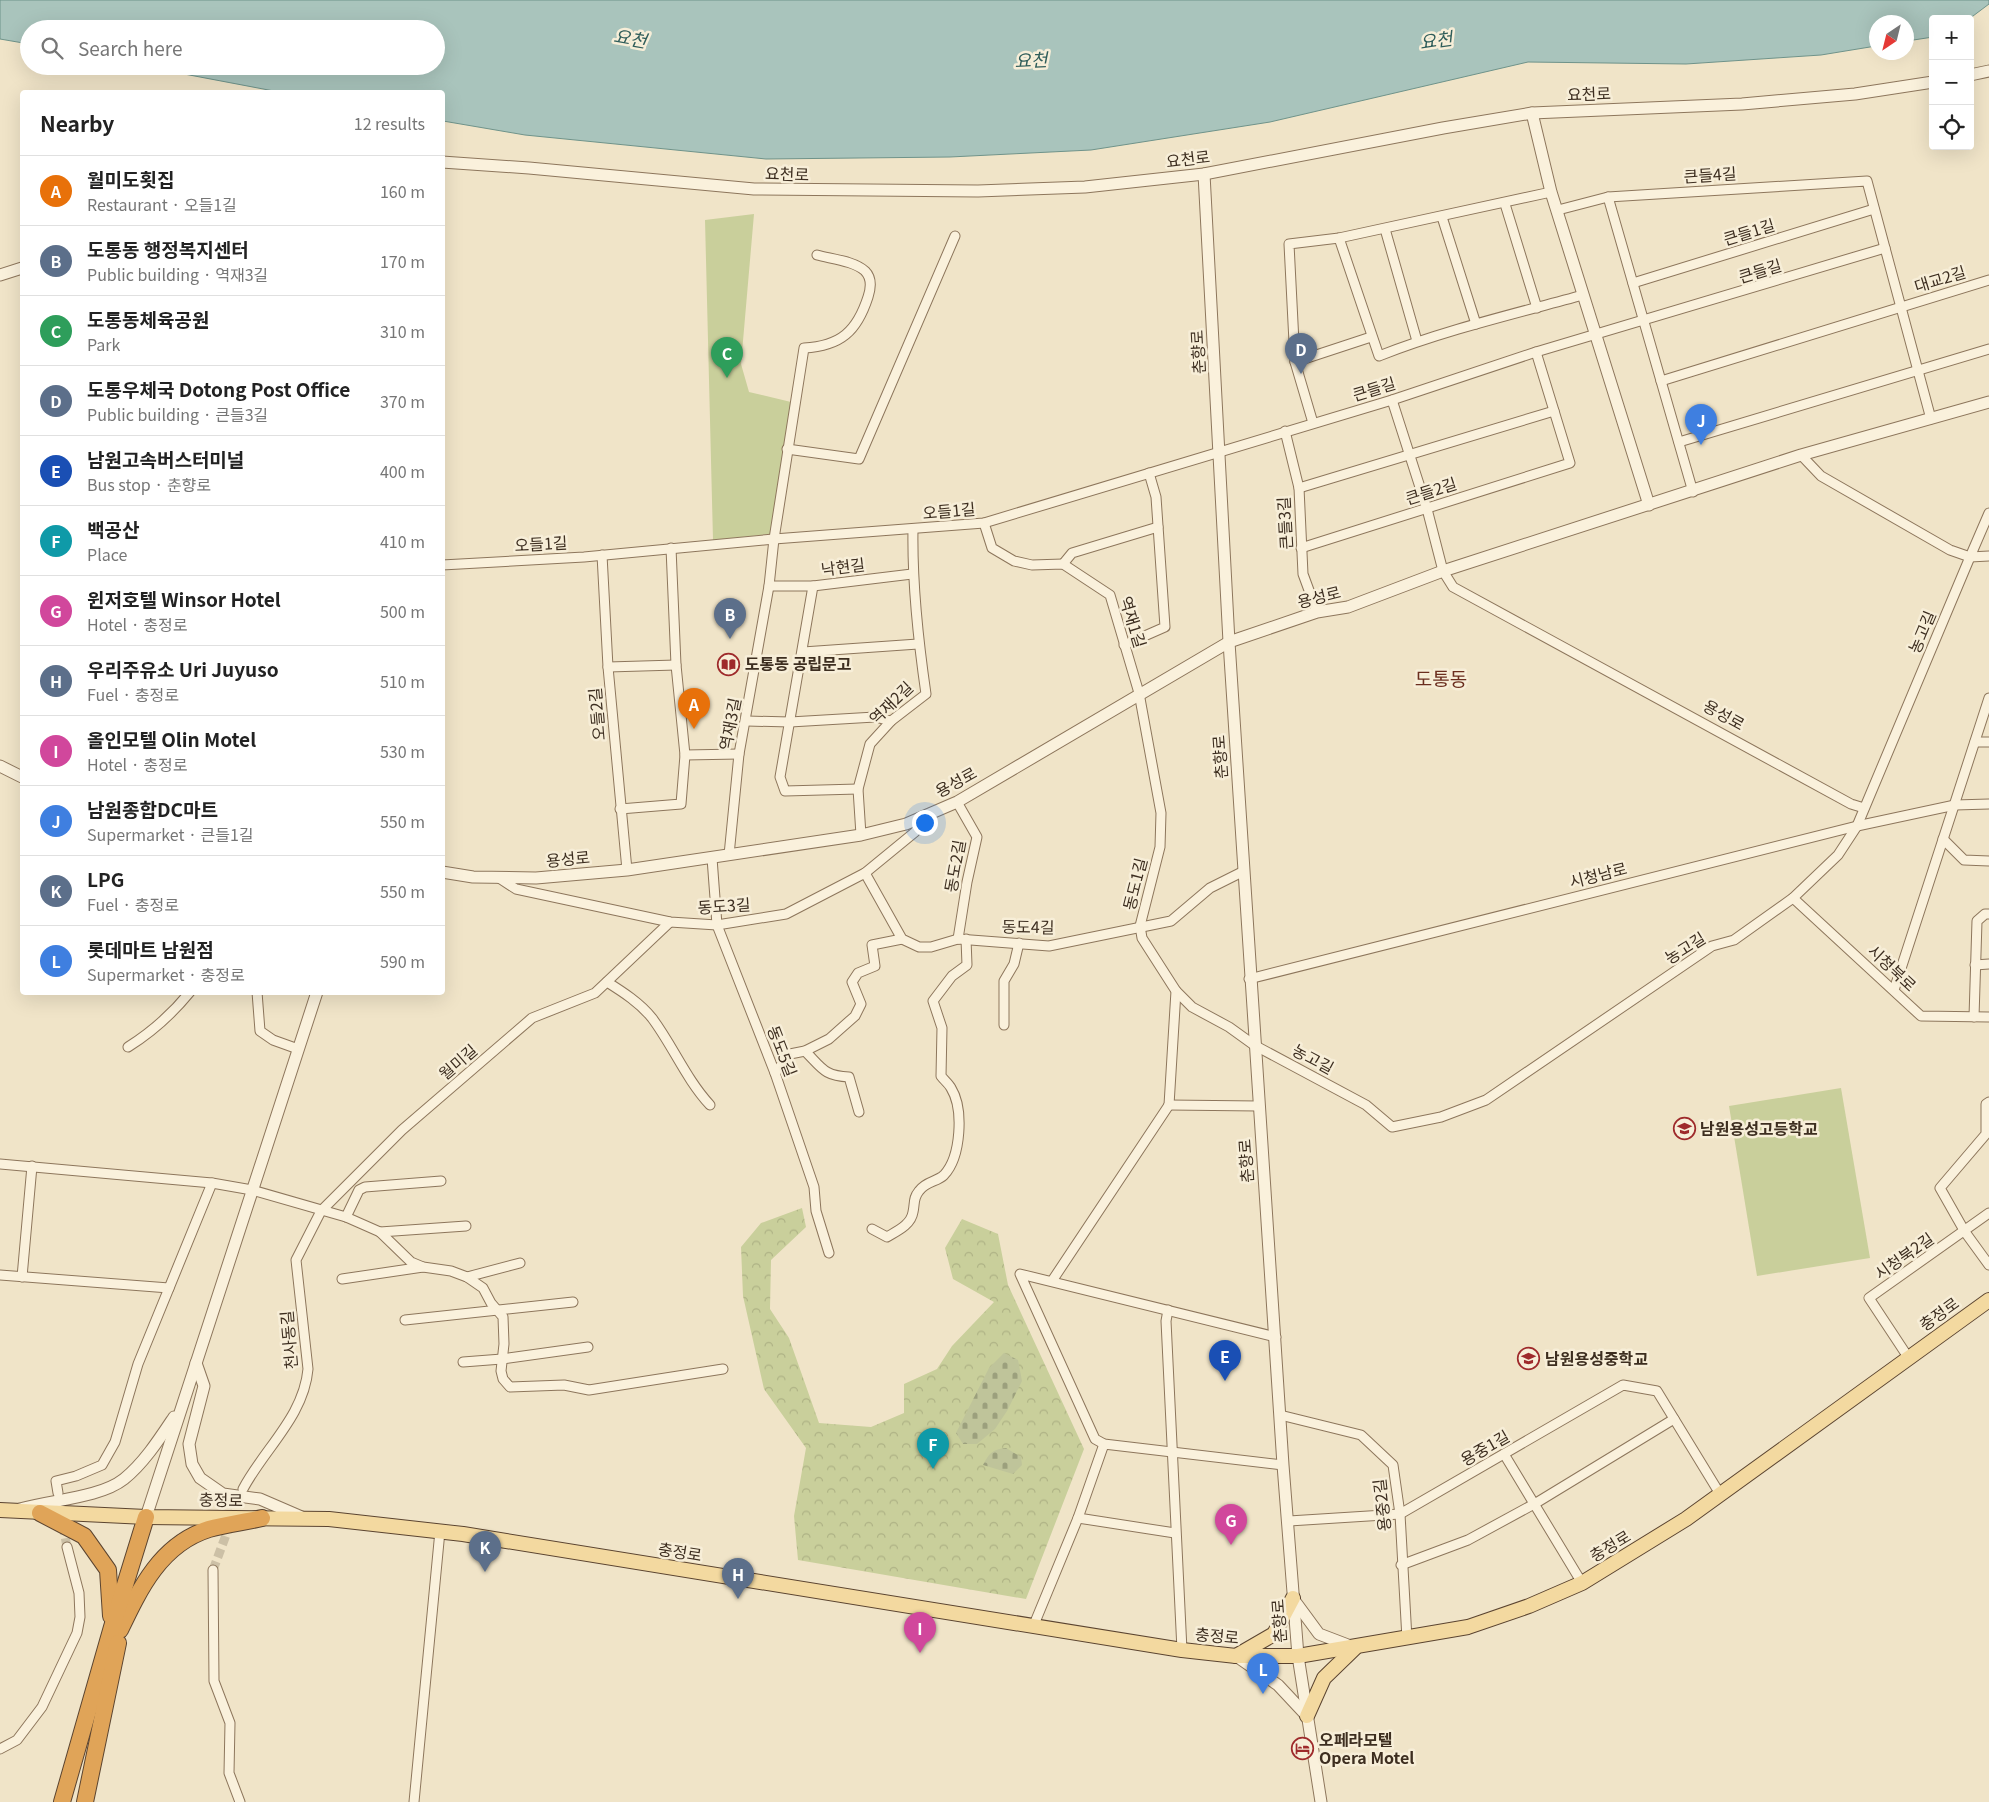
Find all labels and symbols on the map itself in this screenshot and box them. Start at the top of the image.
north arrow [1869,15,1914,60]
water label: 요천 [612,21,651,53]
water label: 요천 [1418,24,1456,54]
water label: 요천 [1014,45,1051,73]
street label: 요천로 [1566,80,1612,106]
street label: 요천로 [1164,143,1212,173]
street label: 요천로 [765,160,810,186]
street label: 큰들4길 [1683,160,1737,188]
street label: 큰들1길 [1720,212,1778,250]
street label: 큰들길 [1735,252,1784,288]
street label: 대교2길 [1911,259,1969,297]
street label: 춘향로 [1184,329,1210,375]
pin: D [1285,333,1317,374]
pin: C [711,337,743,378]
street label: 큰들길 [1349,370,1398,406]
pin: J [1685,404,1717,445]
street label: 큰들2길 [1402,470,1460,510]
street label: 오들1길 [921,496,976,524]
street label: 큰들3길 [1271,496,1297,550]
street label: 오들1길 [514,530,568,556]
street label: 낙현길 [819,551,866,581]
street label: 용성로 [1294,579,1343,613]
street label: 역재1길 [1115,593,1153,651]
pin: B [714,598,746,639]
street label: 농고길 [1901,607,1941,657]
place label: 도통동 공립문고 [745,651,852,675]
library icon: 도통동 공립문고 [717,652,741,676]
district label: 도통동 [1415,664,1467,691]
street label: 역재2길 [863,675,918,729]
street label: 오들2길 [582,687,610,742]
pin: A [678,688,710,729]
street label: 용성로 [1699,693,1750,735]
street label: 역재3길 [712,695,746,752]
street label: 춘향로 [1205,734,1233,780]
street label: 용성로 [930,760,981,802]
your location [912,810,938,836]
street label: 동도2길 [938,838,970,894]
street label: 용성로 [545,844,591,872]
street label: 동도1길 [1116,855,1152,912]
street label: 시청남로 [1566,855,1629,893]
street label: 동도3길 [697,891,751,919]
street label: 동도4길 [1001,914,1055,938]
street label: 농고길 [1659,925,1710,969]
street label: 시청북로 [1863,938,1923,996]
street label: 동도5길 [762,1022,804,1080]
street label: 농고길 [1288,1037,1339,1079]
street label: 월미길 [433,1038,482,1085]
place label: 남원용성고등학교 [1700,1116,1818,1140]
school or university icon: 남원용성고등학교 [1672,1117,1696,1141]
street label: 춘향로 [1231,1138,1259,1184]
street label: 시청북2길 [1869,1226,1938,1284]
street label: 충정로 [1913,1290,1964,1336]
street label: 천사동길 [273,1310,303,1370]
pin: E [1209,1340,1241,1381]
place label: 남원용성중학교 [1545,1346,1648,1370]
school or university icon: 남원용성중학교 [1517,1347,1541,1371]
street label: 용중1길 [1456,1423,1513,1471]
pin: F [917,1428,949,1469]
street label: 용중2길 [1366,1477,1396,1533]
street label: 충정로 [199,1487,244,1511]
pin: G [1215,1504,1247,1545]
street label: 충정로 [1584,1523,1635,1567]
pin: K [469,1531,501,1572]
street label: 충정로 [656,1536,704,1566]
pin: H [722,1558,754,1599]
street label: 춘향로 [1264,1598,1292,1644]
pin: I [904,1612,936,1653]
street label: 충정로 [1194,1621,1240,1649]
pin: L [1247,1653,1279,1694]
place label: 오페라모텔 Opera Motel [1319,1727,1414,1769]
hotel icon: 오페라모텔 Opera Motel [1291,1737,1315,1761]

